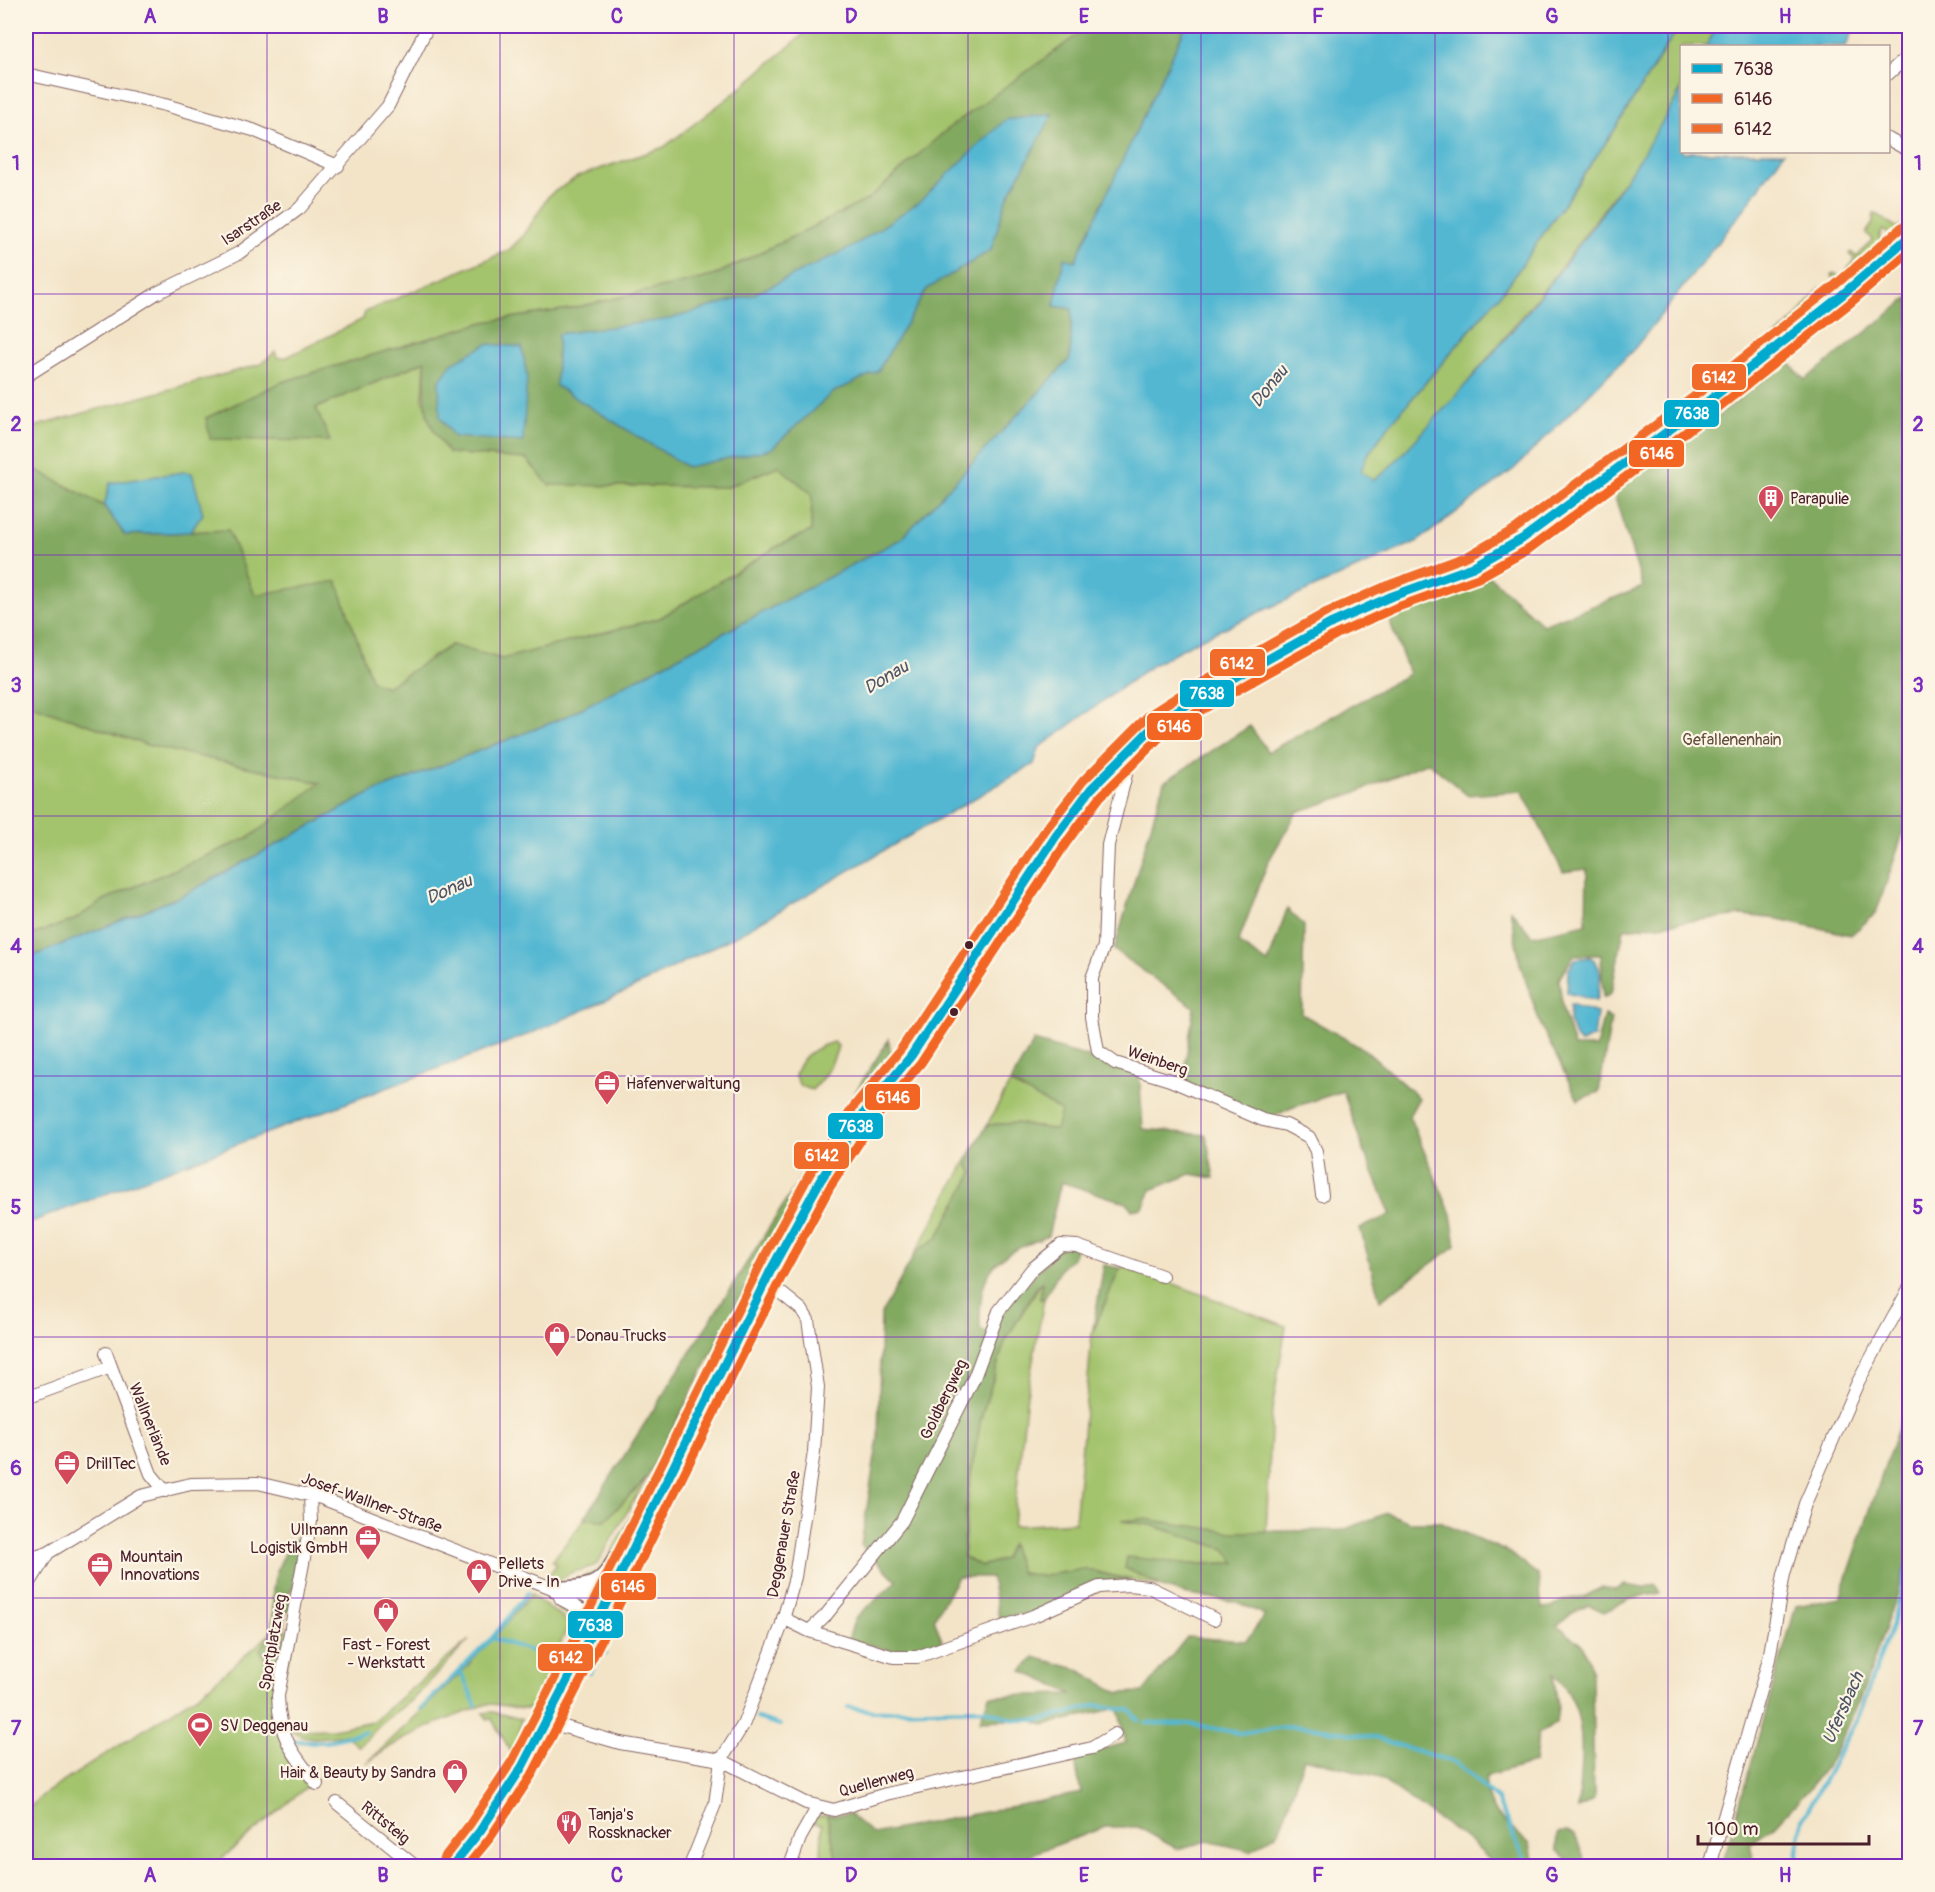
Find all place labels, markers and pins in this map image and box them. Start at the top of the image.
building icon: Parapulie [1756,483,1786,521]
place label: Parapulie [1790,489,1849,509]
unlabelled marker [963,939,975,951]
unlabelled marker [948,1006,960,1018]
office icon: Hafenverwaltung [592,1068,622,1106]
place label: Hafenverwaltung [626,1074,740,1094]
shop icon: Donau Trucks [542,1320,572,1358]
place label: Donau Trucks [576,1326,666,1346]
office icon: DrillTec [52,1448,82,1486]
place label: DrillTec [86,1454,136,1474]
place label: Ullmann Logistik GmbH [250,1520,348,1558]
office icon: Ullmann Logistik GmbH [353,1523,383,1561]
place label: Mountain Innovations [120,1547,199,1585]
office icon: Mountain Innovations [85,1550,115,1588]
place label: Pellets Drive - In [498,1554,560,1592]
shop icon: Pellets Drive - In [464,1557,494,1595]
shop icon: Fast - Forest - Werkstatt [371,1596,401,1634]
place label: Fast - Forest - Werkstatt [342,1635,430,1673]
sports icon: SV Deggenau [185,1710,215,1748]
place label: SV Deggenau [220,1716,308,1736]
shop icon: Hair & Beauty by Sandra [440,1757,470,1795]
place label: Hair & Beauty by Sandra [280,1763,436,1783]
place label: Tanja's Rossknacker [588,1805,672,1843]
restaurant icon: Tanja's Rossknacker [554,1808,584,1846]

